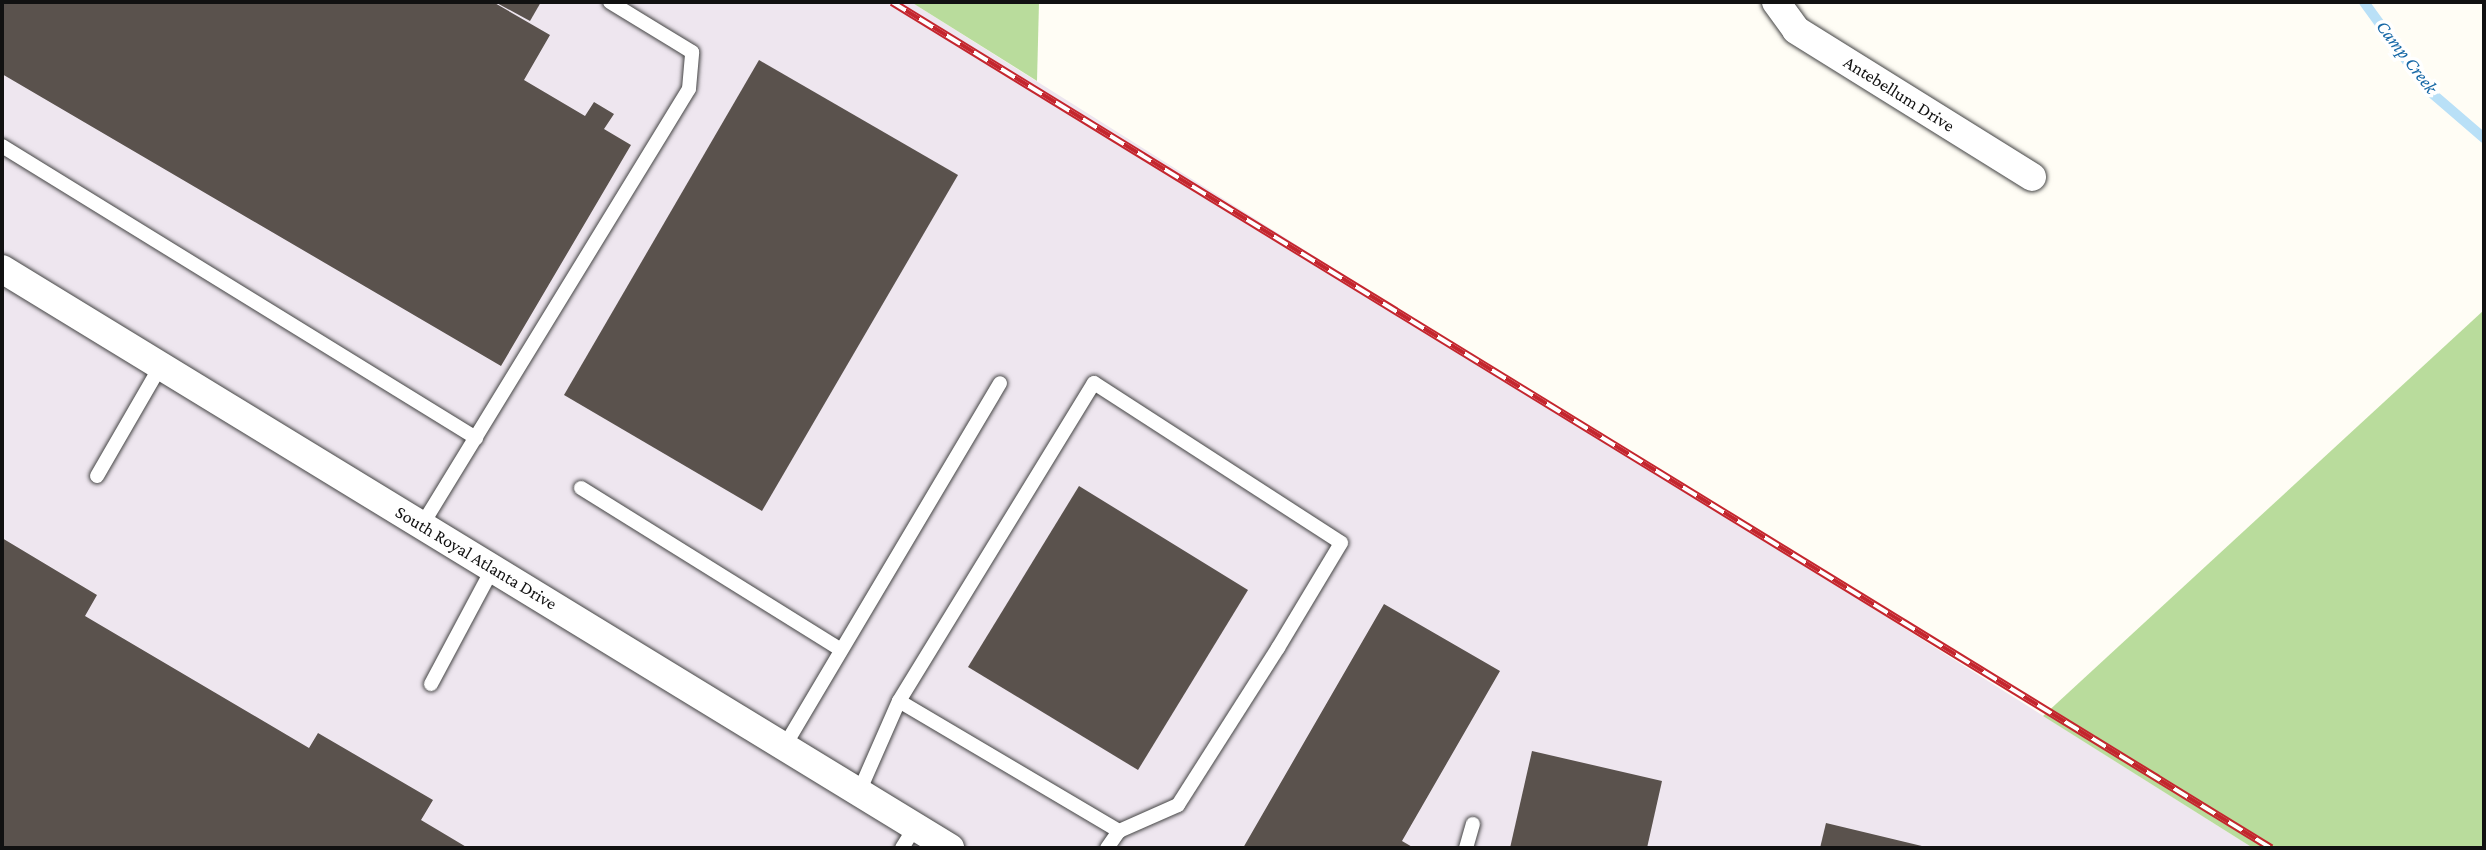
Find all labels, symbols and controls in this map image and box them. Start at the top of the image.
water label: Camp Creek [2371,16,2443,98]
street label: Antebellum Drive [1840,51,1958,137]
street label: South Royal Atlanta Drive [391,501,561,615]

